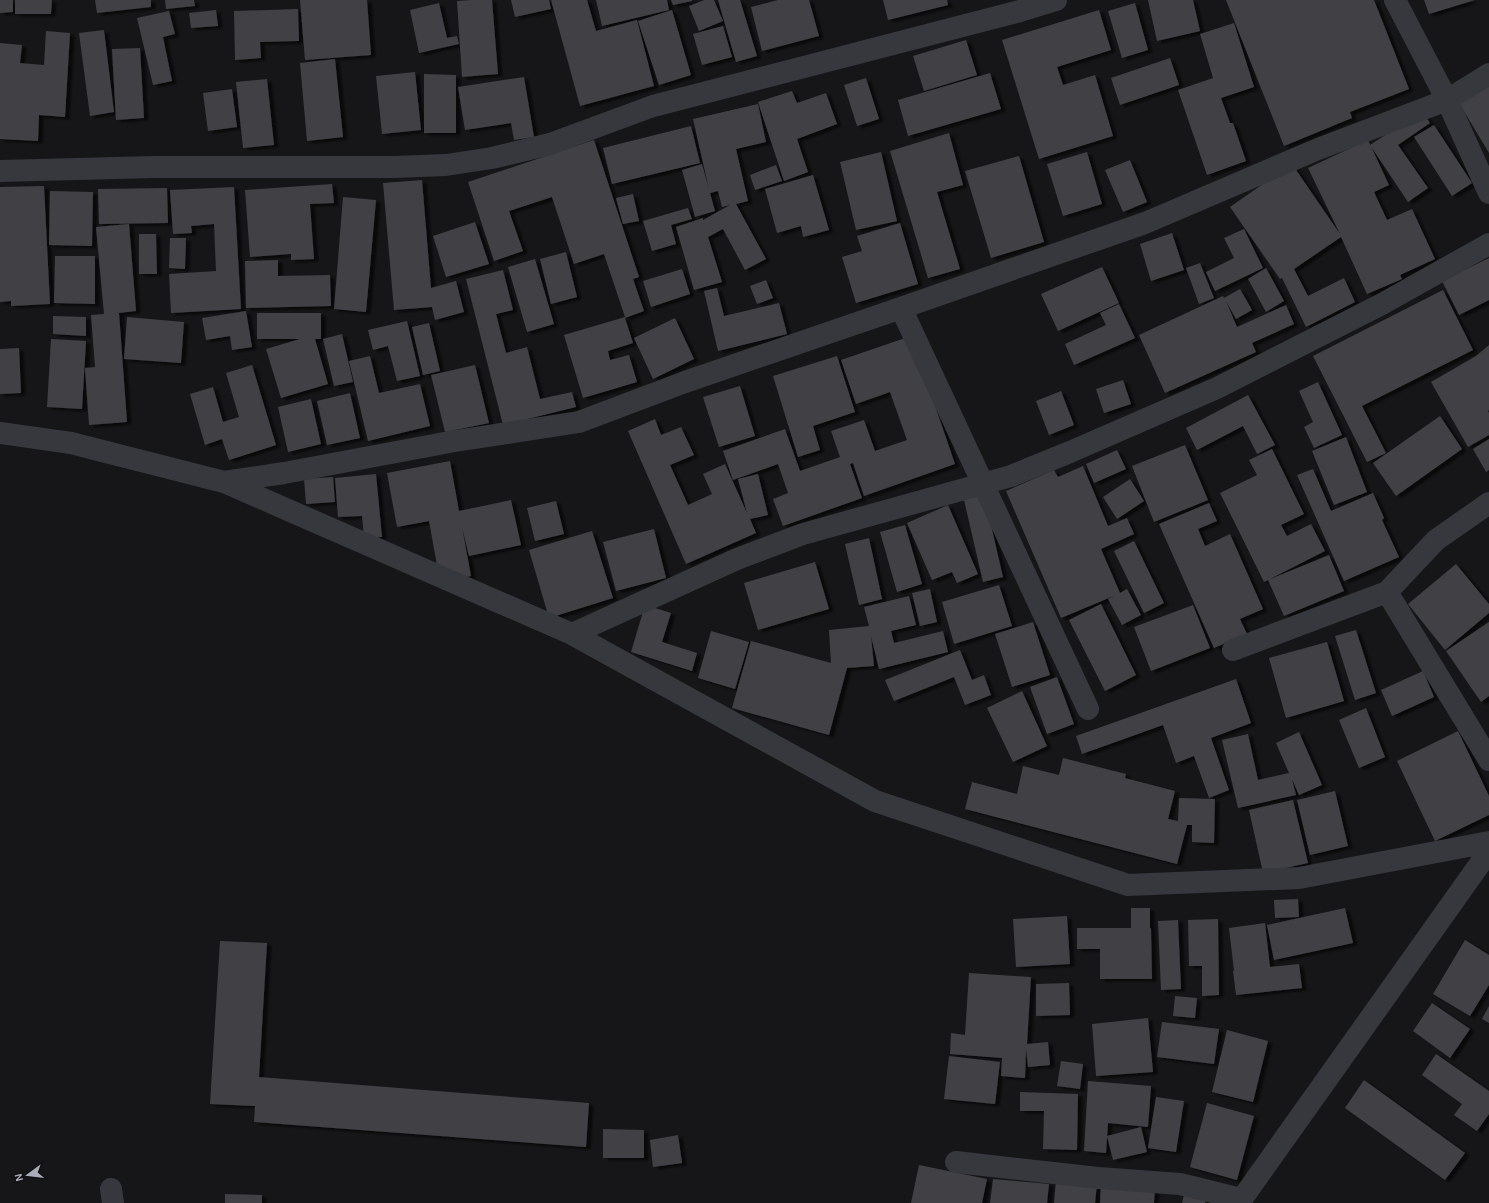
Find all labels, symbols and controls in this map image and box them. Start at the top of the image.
north arrow [8,1155,48,1195]
text: N [13,1172,25,1183]

